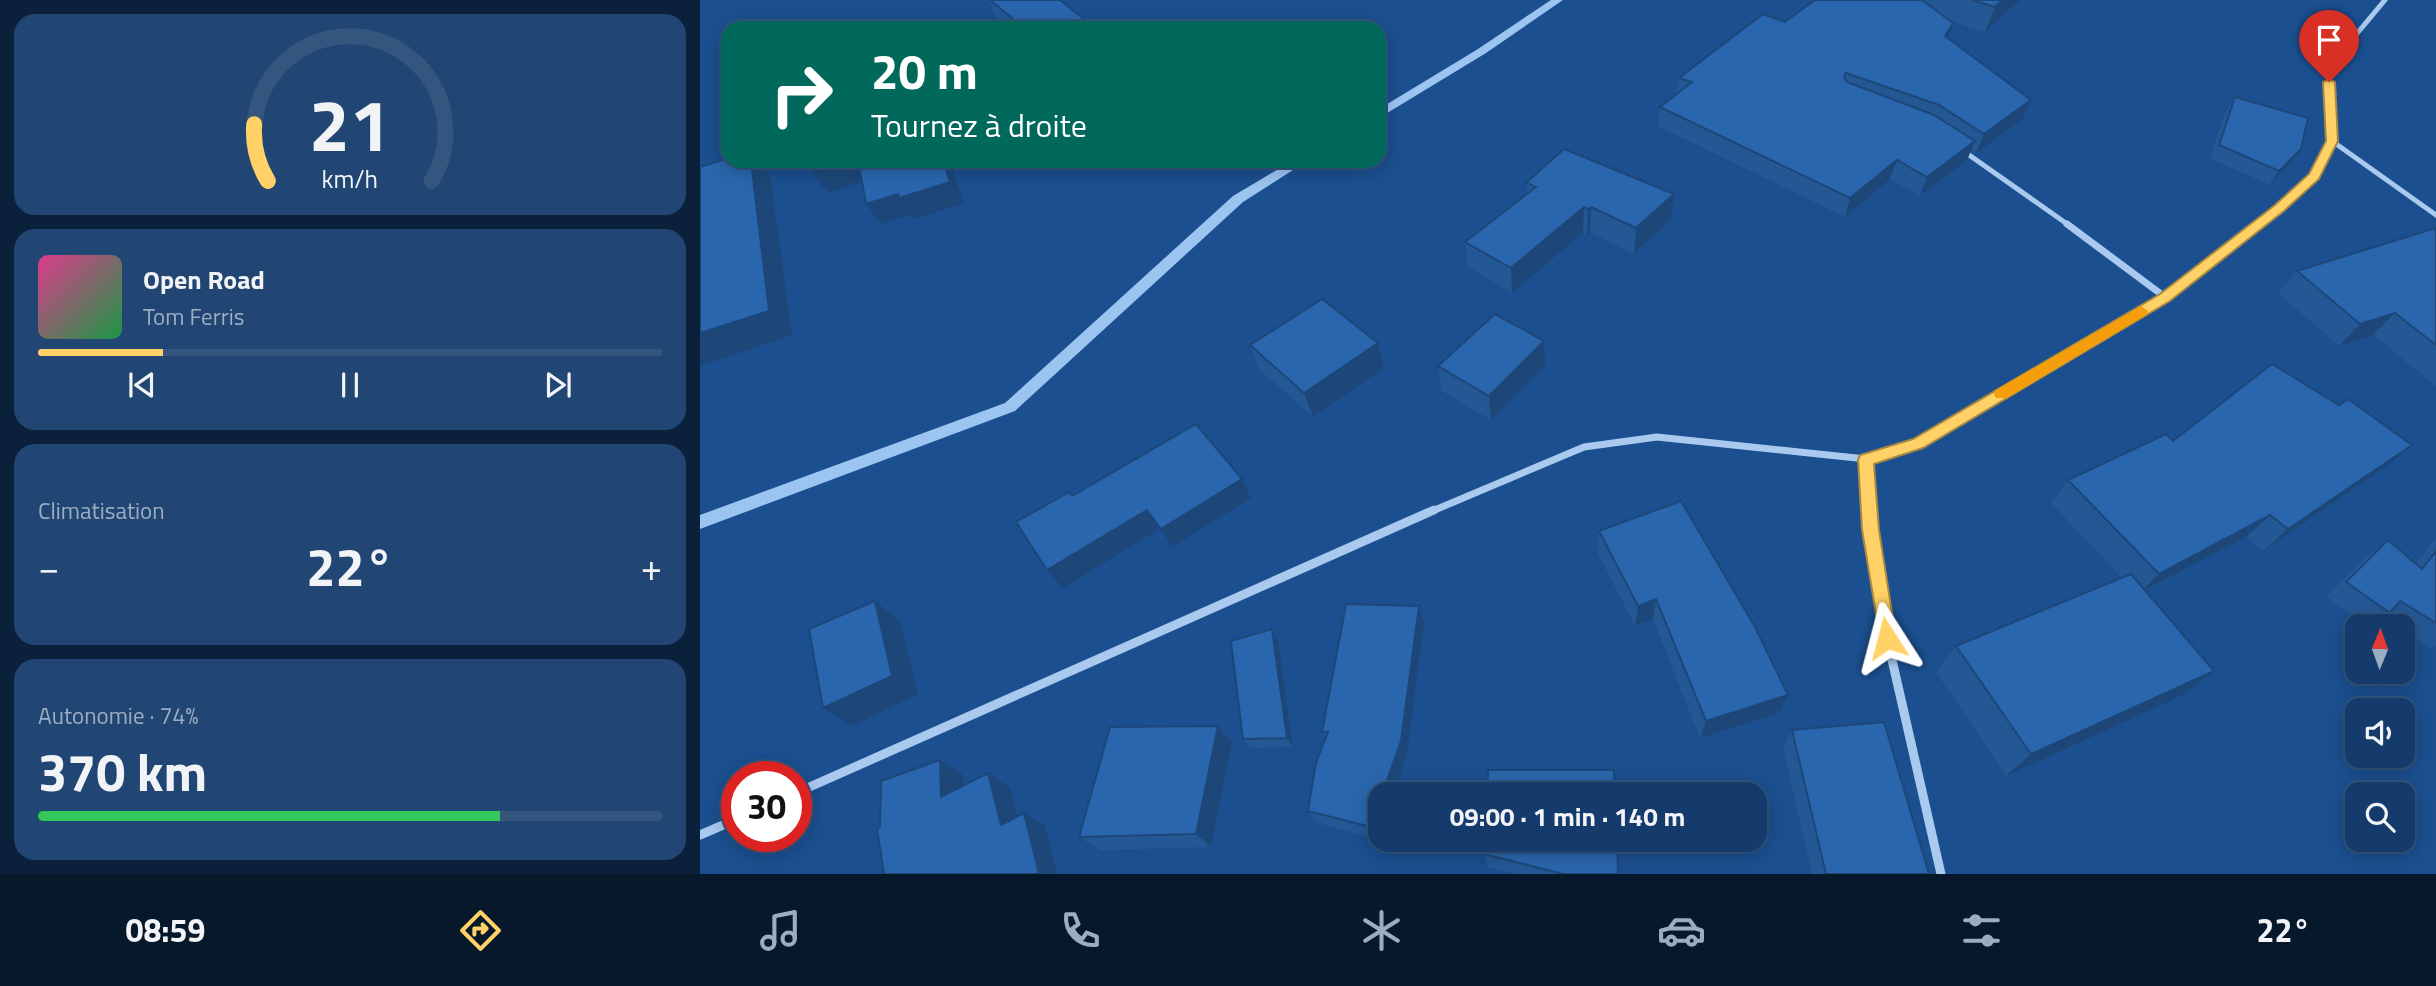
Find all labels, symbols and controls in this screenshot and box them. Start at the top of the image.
pin [2299,10,2359,82]
icon: arrive [2310,21,2348,59]
text: 20 m [871,33,978,108]
icon: right [756,49,847,140]
text: 21 [309,69,391,179]
text: Tournez à droite [871,101,1087,149]
text: km/h [322,159,378,197]
text: Open Road [143,260,265,299]
text: Tom Ferris [143,299,244,334]
icon: previous [123,366,161,404]
icon: pause [331,366,369,404]
icon: next [539,366,577,404]
text: Climatisation [38,493,165,528]
text: 22° [306,527,394,606]
text: − [38,538,59,596]
text: + [641,538,662,596]
position arrow [1850,601,1924,675]
north arrow [2345,614,2415,684]
map controls [2345,614,2415,852]
text: Autonomie · 74% [38,698,198,733]
button: sound [2345,698,2415,768]
text: 370 km [38,732,207,811]
speed limit sign: 30 [721,761,812,852]
button: search [2345,782,2415,852]
text: 09:00 · 1 min · 140 m [1450,797,1685,836]
text: 08:59 [126,906,205,954]
icon: directions [456,906,505,955]
icon: music [756,906,805,955]
icon: phone [1056,906,1105,955]
icon: climate [1357,906,1406,955]
icon: car [1657,906,1706,955]
icon: filters [1957,906,2006,955]
text: 22° [2257,906,2310,954]

